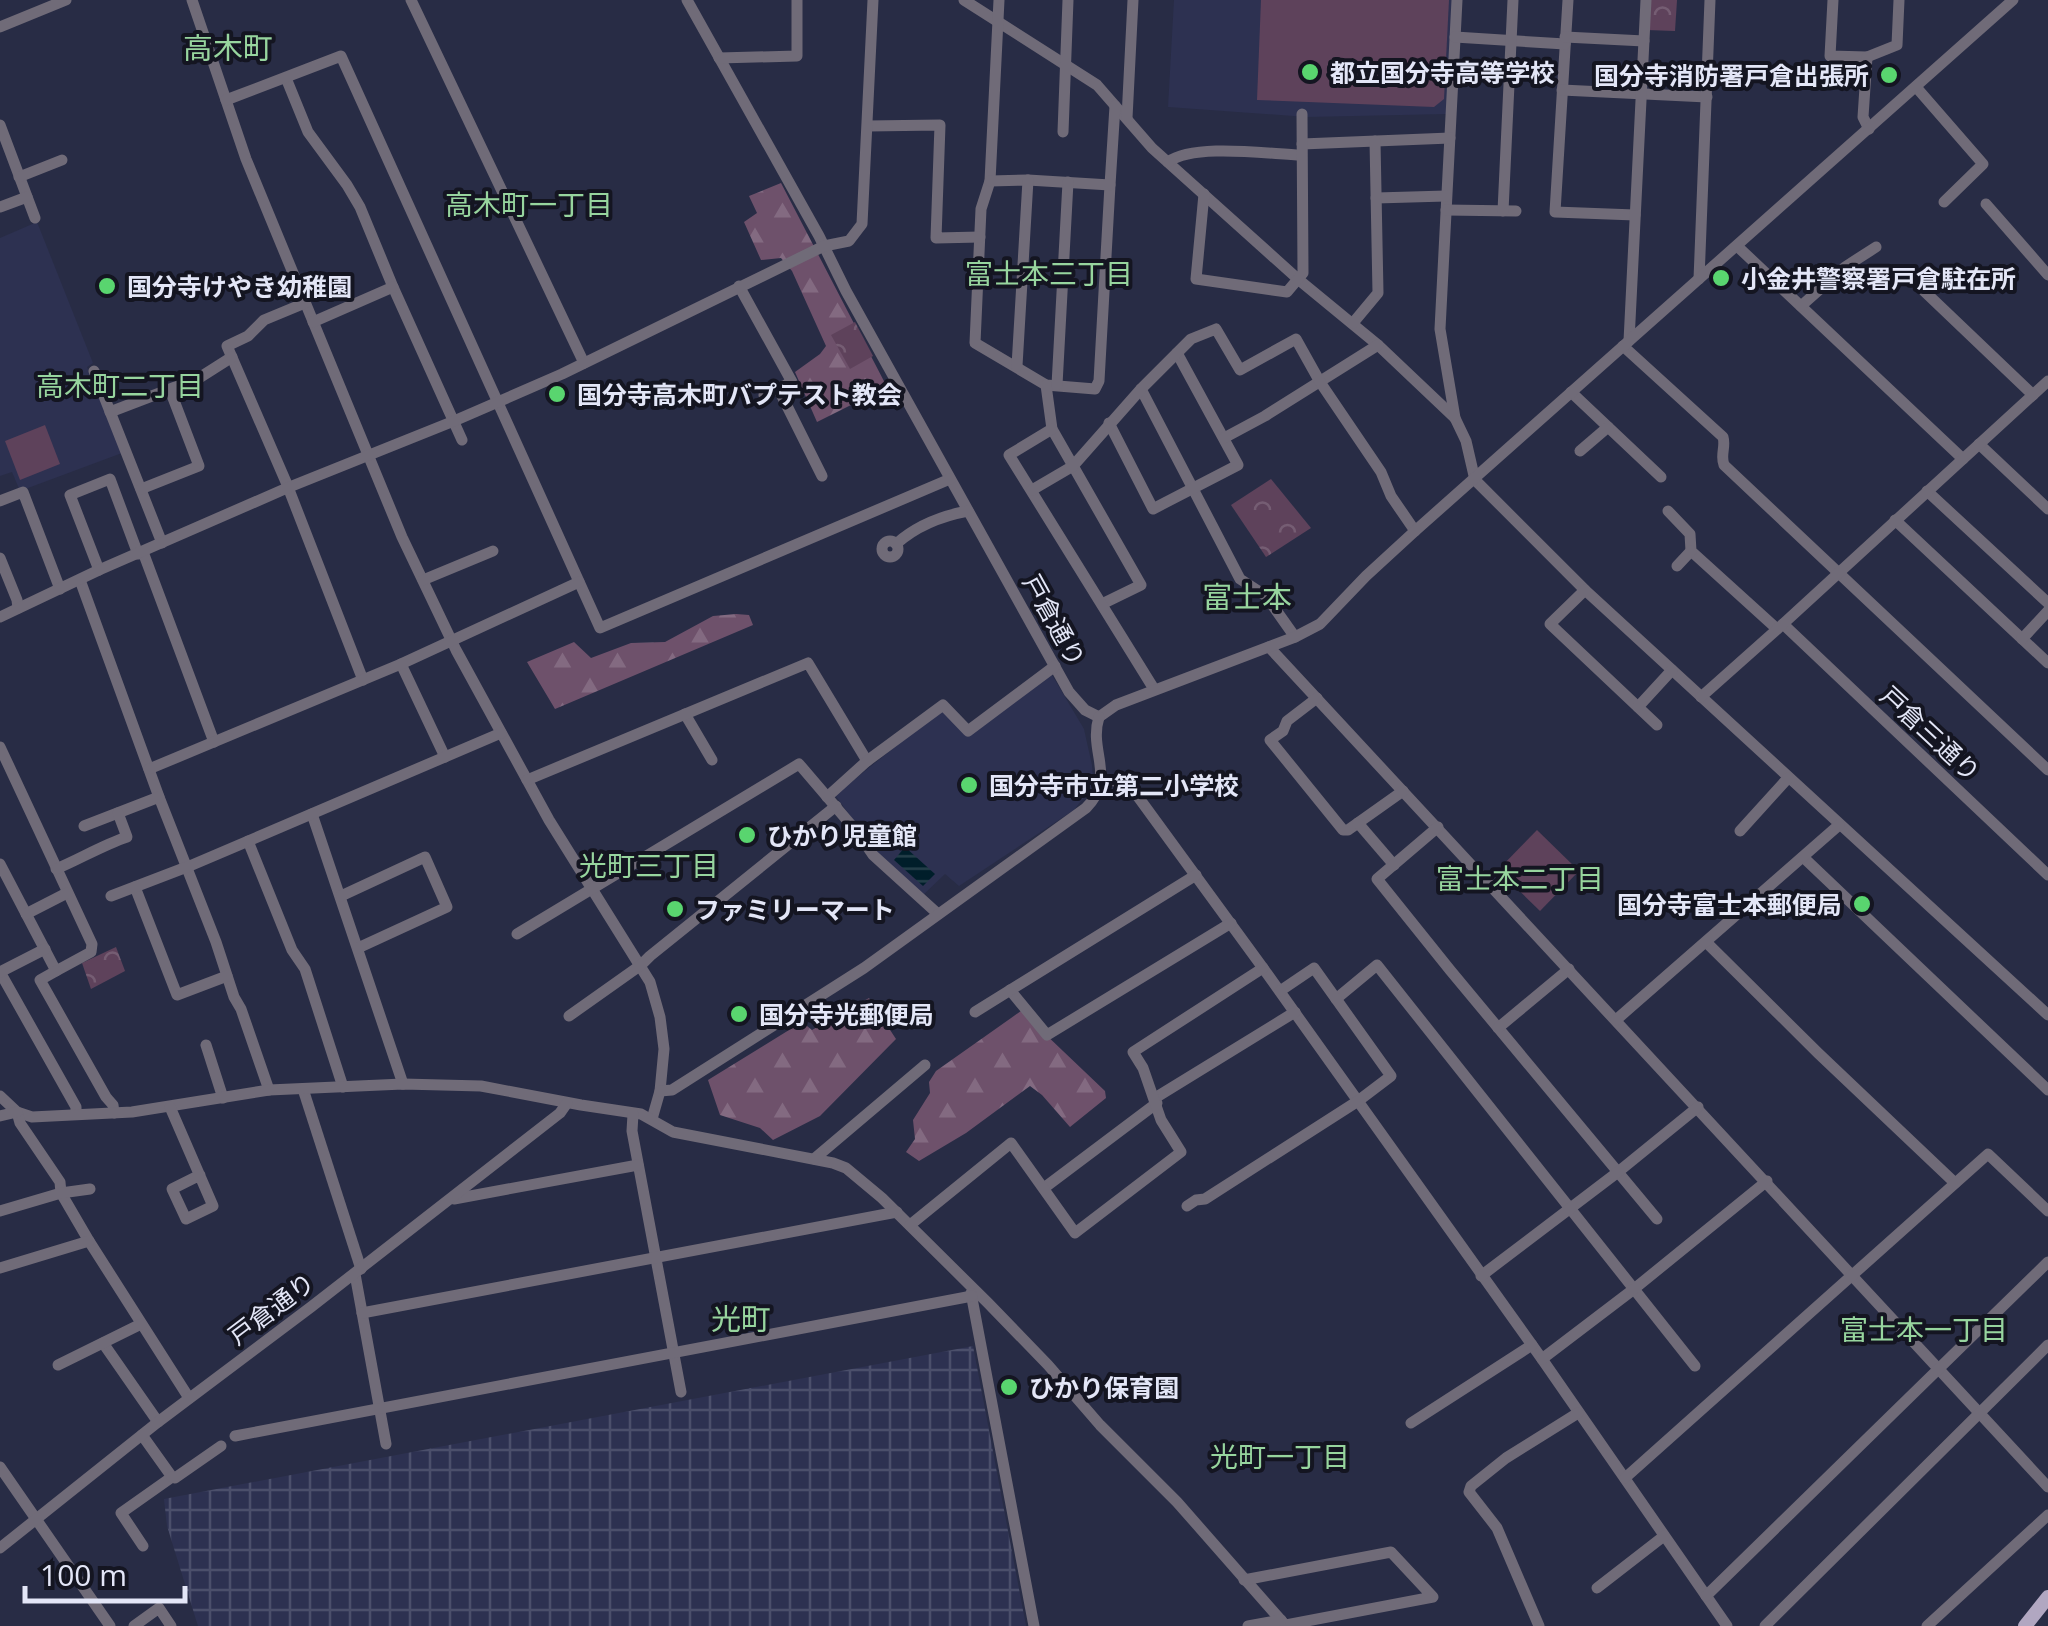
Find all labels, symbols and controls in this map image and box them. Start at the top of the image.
district label: 高木町 [183,27,273,68]
place label: 都立国分寺高等学校 [1330,55,1555,89]
place label: 国分寺消防署戸倉出張所 [1594,58,1869,92]
marker: 都立国分寺高等学校 [1299,61,1321,83]
marker: 国分寺消防署戸倉出張所 [1878,64,1900,86]
district label: 高木町一丁目 [445,185,613,223]
district label: 富士本三丁目 [965,254,1133,292]
place label: 小金井警察署戸倉駐在所 [1741,261,2016,295]
marker: 小金井警察署戸倉駐在所 [1710,267,1732,289]
place label: 国分寺けやき幼稚園 [127,269,352,303]
marker: 国分寺けやき幼稚園 [96,275,118,297]
district label: 高木町二丁目 [36,366,204,404]
place label: 国分寺高木町バプテスト教会 [577,377,902,411]
marker: 国分寺高木町バプテスト教会 [546,383,568,405]
street label: 戸倉通り [1016,568,1094,672]
district label: 富士本 [1202,576,1292,617]
street label: 戸倉三通り [1874,678,1988,788]
place label: 国分寺市立第二小学校 [989,768,1239,802]
marker: 国分寺市立第二小学校 [958,774,980,796]
place label: ひかり児童館 [767,818,917,852]
marker: ひかり児童館 [736,824,758,846]
district label: 光町三丁目 [579,846,719,884]
district label: 富士本二丁目 [1436,859,1604,897]
place label: 国分寺富士本郵便局 [1617,887,1842,921]
place label: ファミリーマート [695,892,895,926]
marker: 国分寺富士本郵便局 [1851,893,1873,915]
marker: ファミリーマート [664,898,686,920]
place label: 国分寺光郵便局 [759,997,934,1031]
marker: 国分寺光郵便局 [728,1003,750,1025]
street label: 戸倉通り [221,1264,321,1352]
district label: 光町 [711,1298,771,1339]
district label: 富士本一丁目 [1840,1310,2008,1348]
place label: ひかり保育園 [1029,1370,1179,1404]
marker: ひかり保育園 [998,1376,1020,1398]
district label: 光町一丁目 [1210,1437,1350,1475]
scale bar [25,1541,185,1603]
text: 100 m [40,1554,127,1595]

